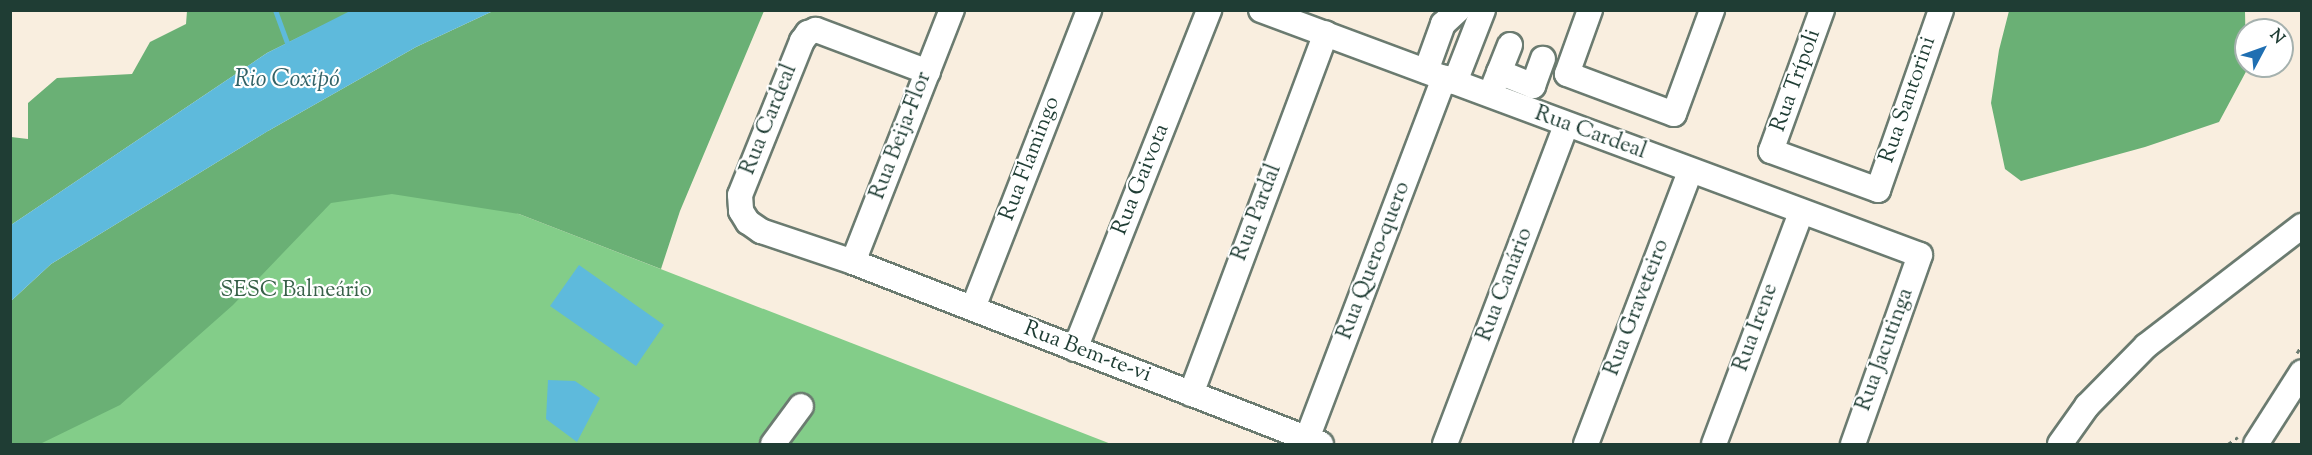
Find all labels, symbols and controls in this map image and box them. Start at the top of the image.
north arrow [2234,18,2294,78]
text: N [2264,25,2289,50]
street label: Rua Trípoli [1766,26,1828,136]
street label: Rua Santorini [1875,33,1943,167]
street label: Rua Cardeal [736,61,804,179]
water label: Rio Coxipó [234,67,340,95]
street label: Rua Beija-Flor [866,68,938,204]
street label: Rua Flamingo [995,93,1067,225]
street label: Rua Cardeal [1531,102,1649,166]
street label: Rua Gaivota [1108,121,1176,239]
street label: Rua Pardal [1227,161,1289,265]
street label: Rua Quero-quero [1333,178,1417,344]
street label: Rua Canário [1472,224,1540,346]
street label: Rua Graveteiro [1600,236,1676,380]
park label: SESC Balneário [220,279,372,305]
street label: Rua Irene [1729,281,1785,375]
street label: Rua Jacutinga [1852,285,1920,415]
street label: Rua Bem-te-vi [1019,317,1155,389]

